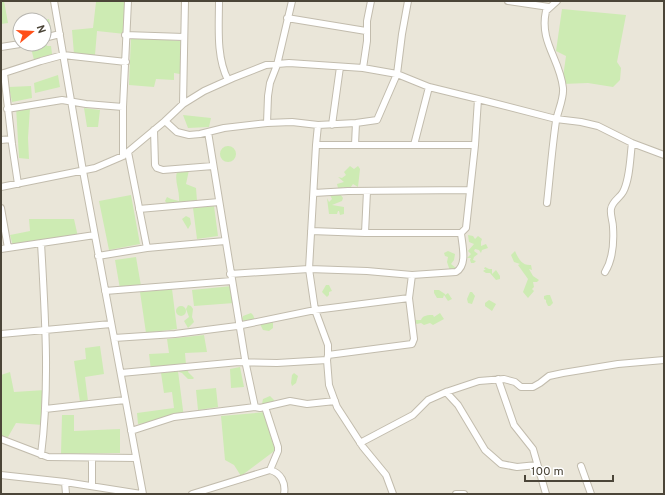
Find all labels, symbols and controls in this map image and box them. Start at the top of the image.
north arrow [12,12,52,52]
text: N [33,23,48,35]
scale bar [525,457,613,483]
text: 100 m [531,464,564,480]

